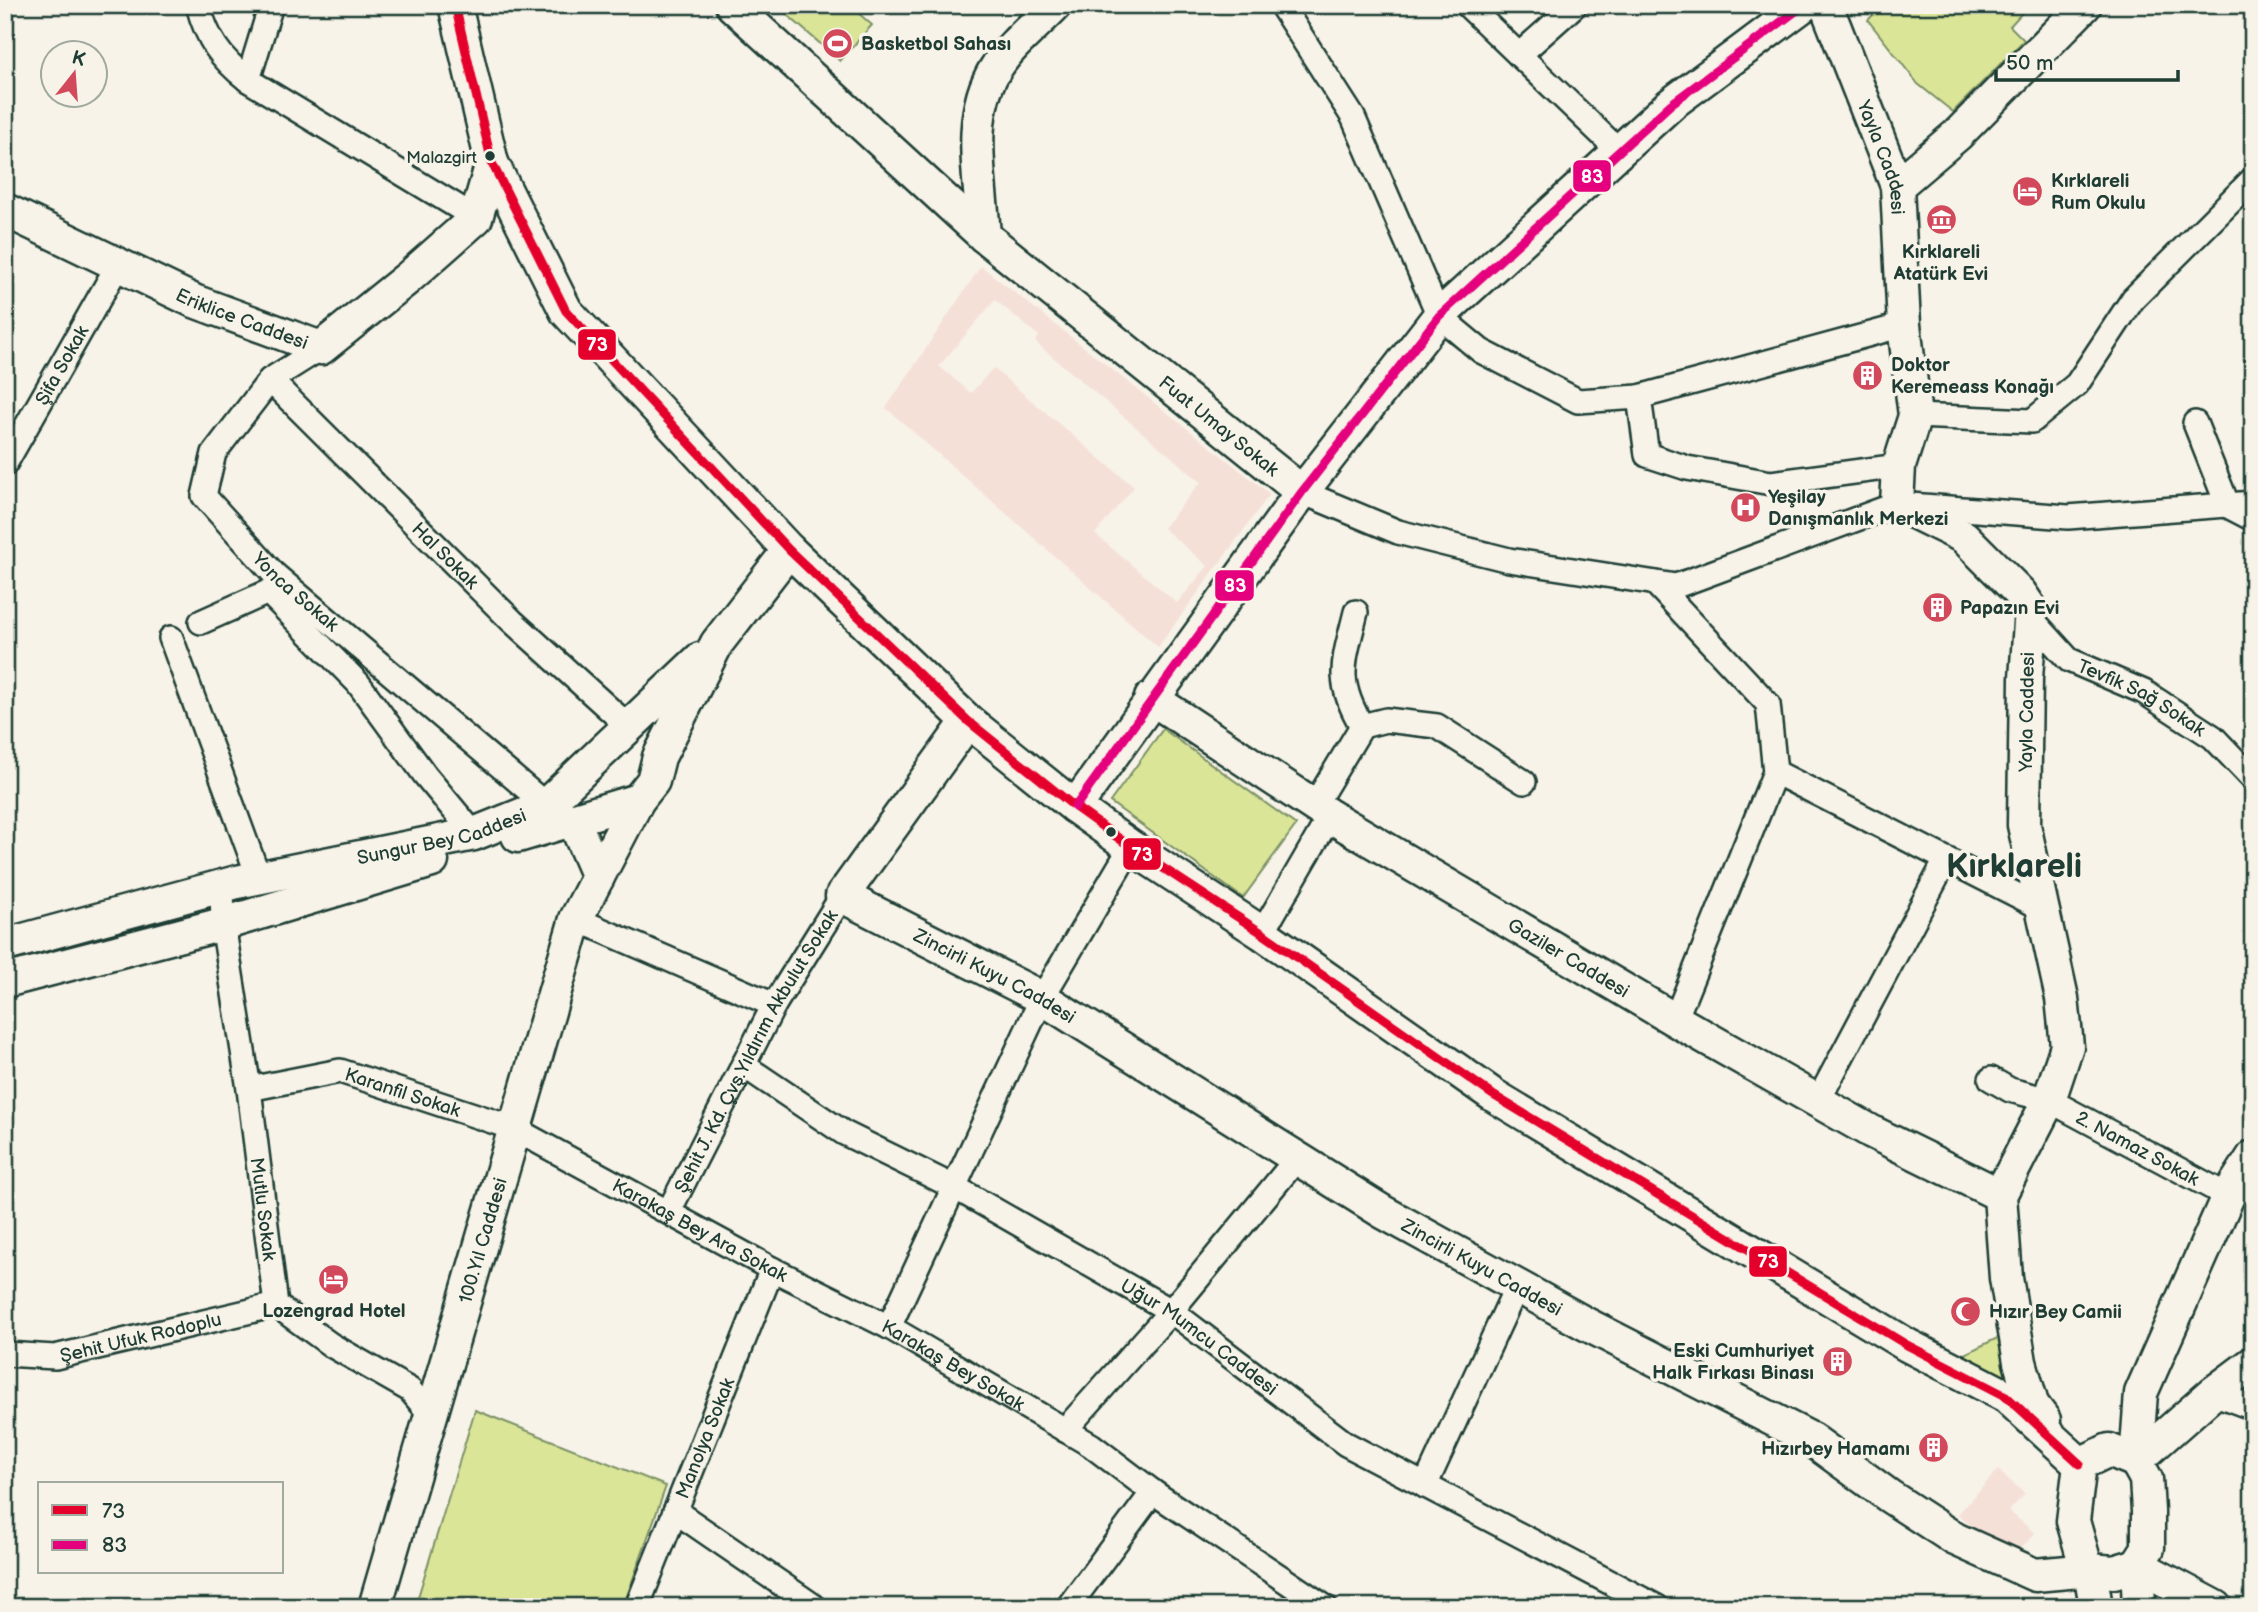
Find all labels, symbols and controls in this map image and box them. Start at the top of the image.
sports icon: Basketbol Sahası [821,26,855,60]
place label: Basketbol Sahası [861,33,1011,56]
north arrow [38,38,108,108]
scale bar [1996,38,2178,82]
text: K [69,46,88,72]
text: 50 m [2006,51,2053,76]
street label: Yayla Caddesi [1851,96,1908,215]
place label: Malazgirt [406,148,478,168]
marker: Malazgirt [483,149,497,163]
line badge: 83 [1572,159,1612,193]
text: 83 [1581,166,1603,189]
place label: Kırklareli Rum Okulu [2051,170,2146,215]
hotel icon: Kırklareli Rum Okulu [2011,174,2045,208]
museum icon: Kırklareli Atatürk Evi [1924,203,1958,237]
place label: Kırklareli Atatürk Evi [1893,241,1988,286]
street label: Eriklice Caddesi [172,284,311,355]
street label: Şifa Sokak [31,321,95,410]
line badge: 73 [577,328,617,361]
text: 73 [586,334,608,357]
place label: Doktor Keremeass Konağı [1891,354,2054,399]
building icon: Doktor Keremeass Konağı [1851,358,1885,392]
street label: Fuat Umay Sokak [1154,371,1284,482]
place label: Yeşilay Danışmanlık Merkezi [1768,486,1948,531]
hospital icon: Yeşilay Danışmanlık Merkezi [1728,490,1762,524]
street label: Hal Sokak [406,518,483,595]
street label: Yonca Sokak [246,547,343,637]
line badge: 83 [1214,569,1255,602]
text: 83 [1224,575,1246,598]
building icon: Papazın Evi [1920,590,1954,624]
place label: Papazın Evi [1960,597,2060,620]
street label: Yayla Caddesi [2015,652,2040,773]
street label: Tevfik Sağ Sokak [2074,655,2210,742]
street label: Sungur Bey Caddesi [355,804,530,870]
unlabelled marker [1104,825,1118,839]
line badge: 73 [1122,837,1162,871]
text: 73 [1131,844,1153,867]
district label: Kırklareli [1946,847,2082,887]
street label: Şehit J. Kd. Çvş.Yıldırım Akbulut Sokak [670,905,844,1197]
street label: Gaziler Caddesi [1503,914,1633,1003]
street label: Zincirli Kuyu Caddesi [909,924,1079,1029]
street label: Karanfil Sokak [342,1063,464,1123]
street label: 2. Namaz Sokak [2071,1106,2203,1192]
street label: Mutlu Sokak [245,1156,280,1263]
street label: Karakaş Bey Ara Sokak [608,1174,792,1288]
street label: 100.Yıl Caddesi [454,1175,513,1306]
street label: Zincirli Kuyu Caddesi [1396,1214,1566,1322]
line badge: 73 [1748,1245,1788,1278]
text: 73 [1757,1251,1779,1274]
hotel icon: Lozengrad Hotel [317,1262,351,1296]
street label: Uğur Mumcu Caddesi [1116,1275,1282,1401]
mosque icon: Hızır Bey Camii [1949,1294,1983,1328]
place label: Lozengrad Hotel [262,1300,406,1323]
place label: Hızır Bey Camii [1989,1301,2122,1324]
street label: Şehit Ufuk Rodoplu [58,1308,224,1368]
street label: Karakaş Bey Sokak [878,1315,1029,1417]
place label: Eski Cumhuriyet Halk Fırkası Binası [1652,1340,1815,1385]
building icon: Eski Cumhuriyet Halk Fırkası Binası [1820,1344,1854,1378]
street label: Manolya Sokak [671,1374,741,1502]
building icon: Hızırbey Hamamı [1916,1431,1950,1465]
place label: Hızırbey Hamamı [1761,1438,1910,1461]
legend [38,1482,284,1574]
text: 73 [102,1499,125,1524]
text: 83 [102,1533,127,1558]

